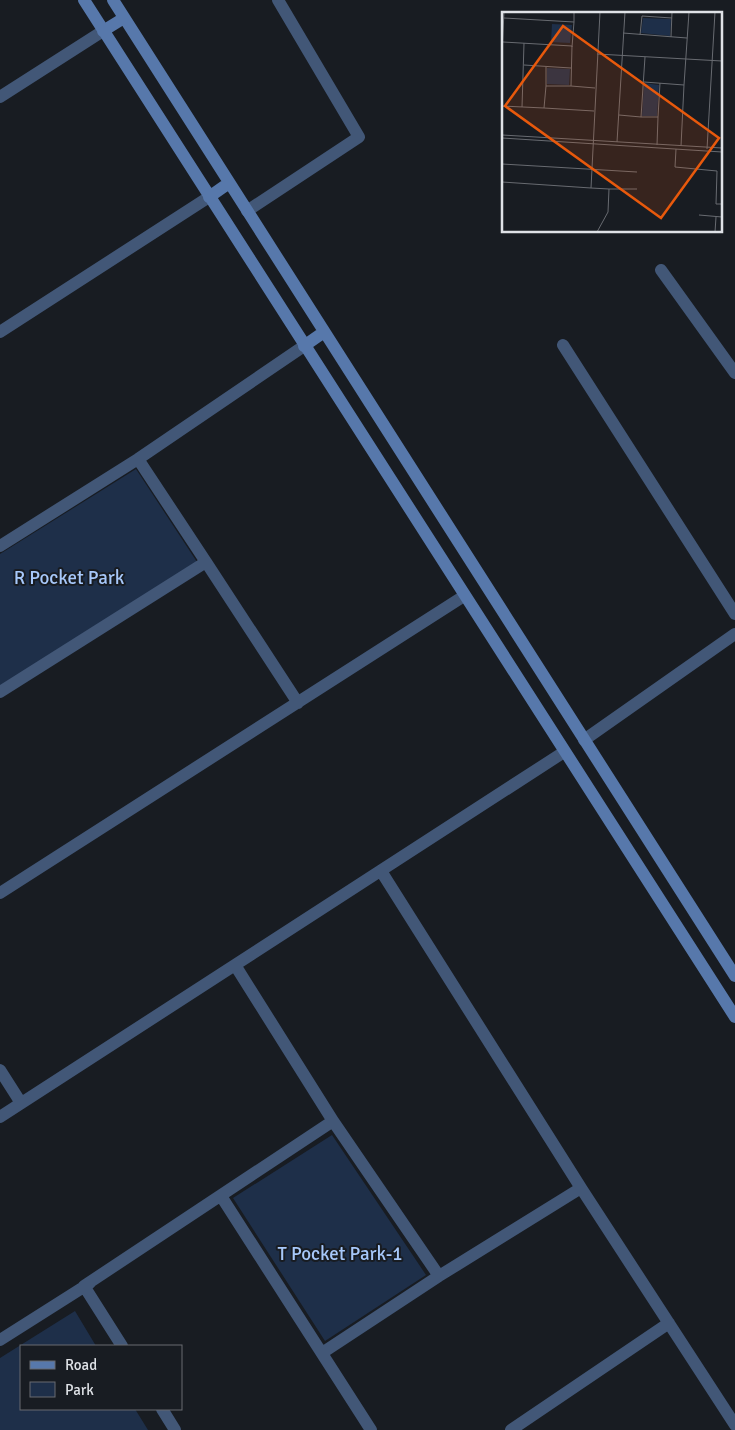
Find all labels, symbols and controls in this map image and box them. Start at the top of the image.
inset map [502,12,722,232]
park label: R Pocket Park [14,566,125,590]
park label: T Pocket Park-1 [277,1242,403,1266]
legend [20,1345,182,1410]
text: Road [65,1356,97,1374]
text: Park [65,1381,94,1399]

